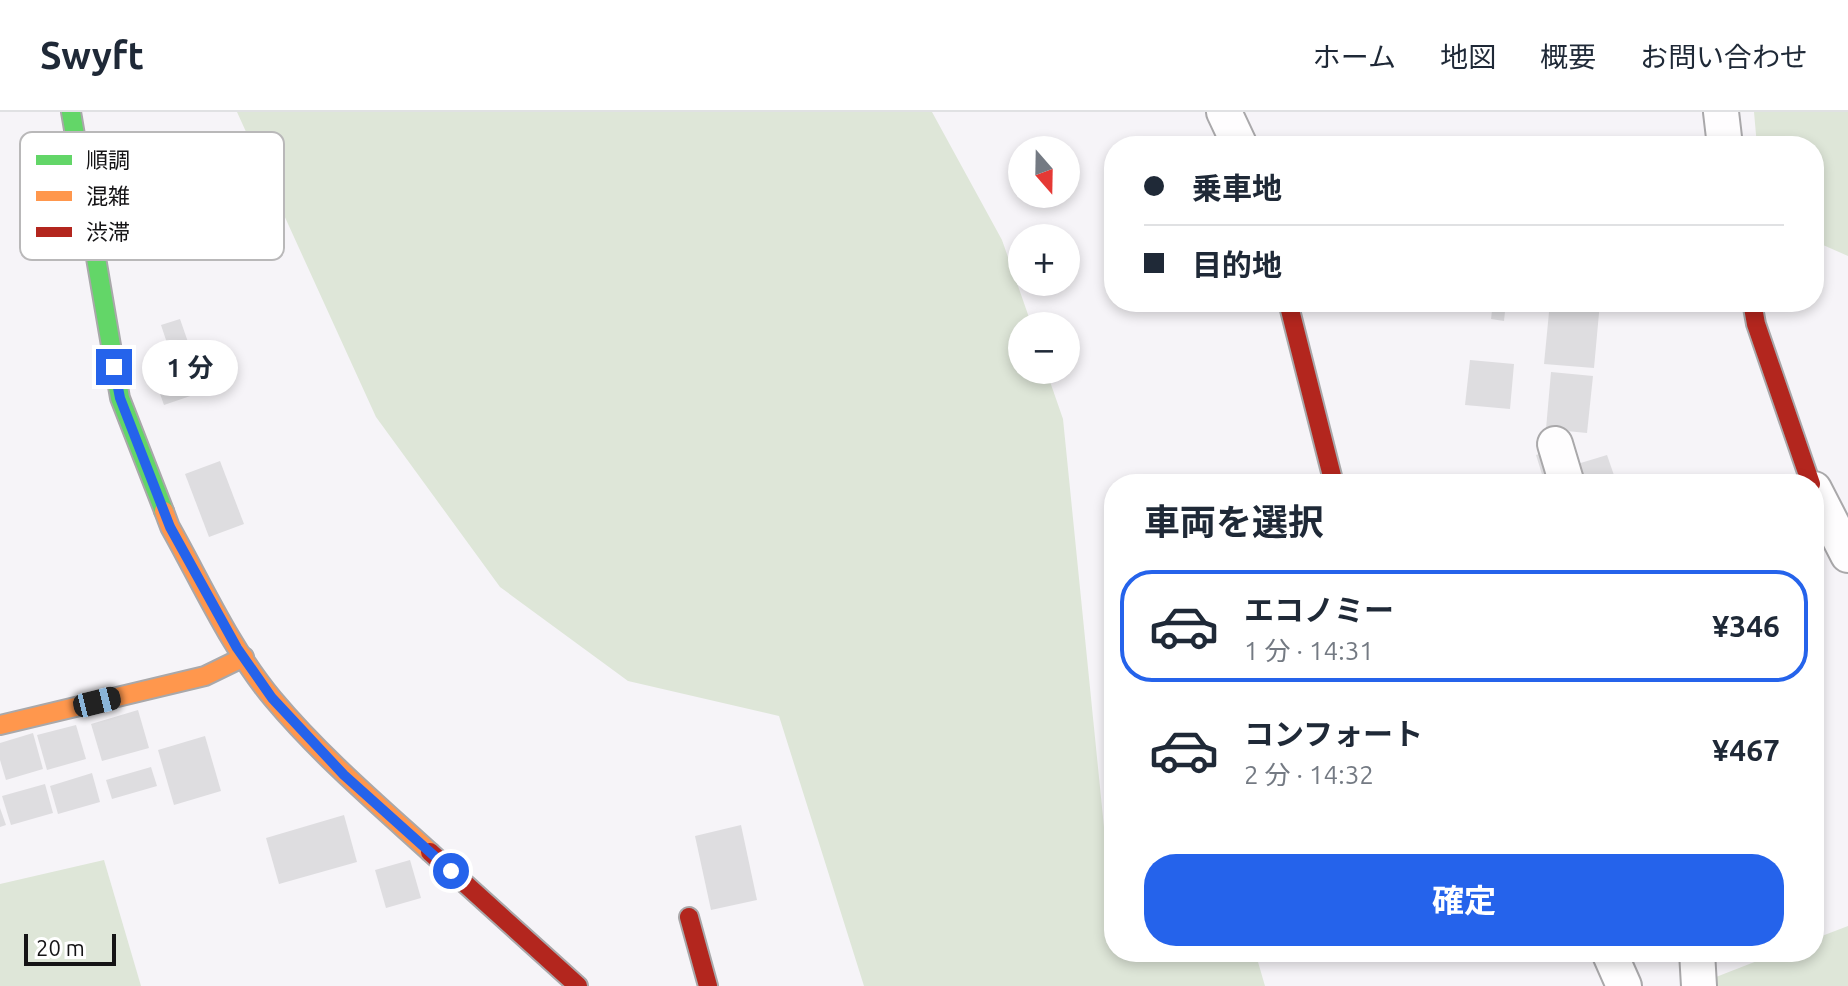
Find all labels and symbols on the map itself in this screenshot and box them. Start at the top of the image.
legend [20,132,284,260]
north arrow [1008,136,1080,208]
text: 順調 [86,147,130,172]
text: 混雑 [86,183,130,208]
text: 渋滞 [86,219,130,244]
callout: 1 分 [142,339,238,395]
route end [96,349,132,385]
car [71,685,123,719]
route start [433,853,469,889]
scale bar [24,930,116,966]

